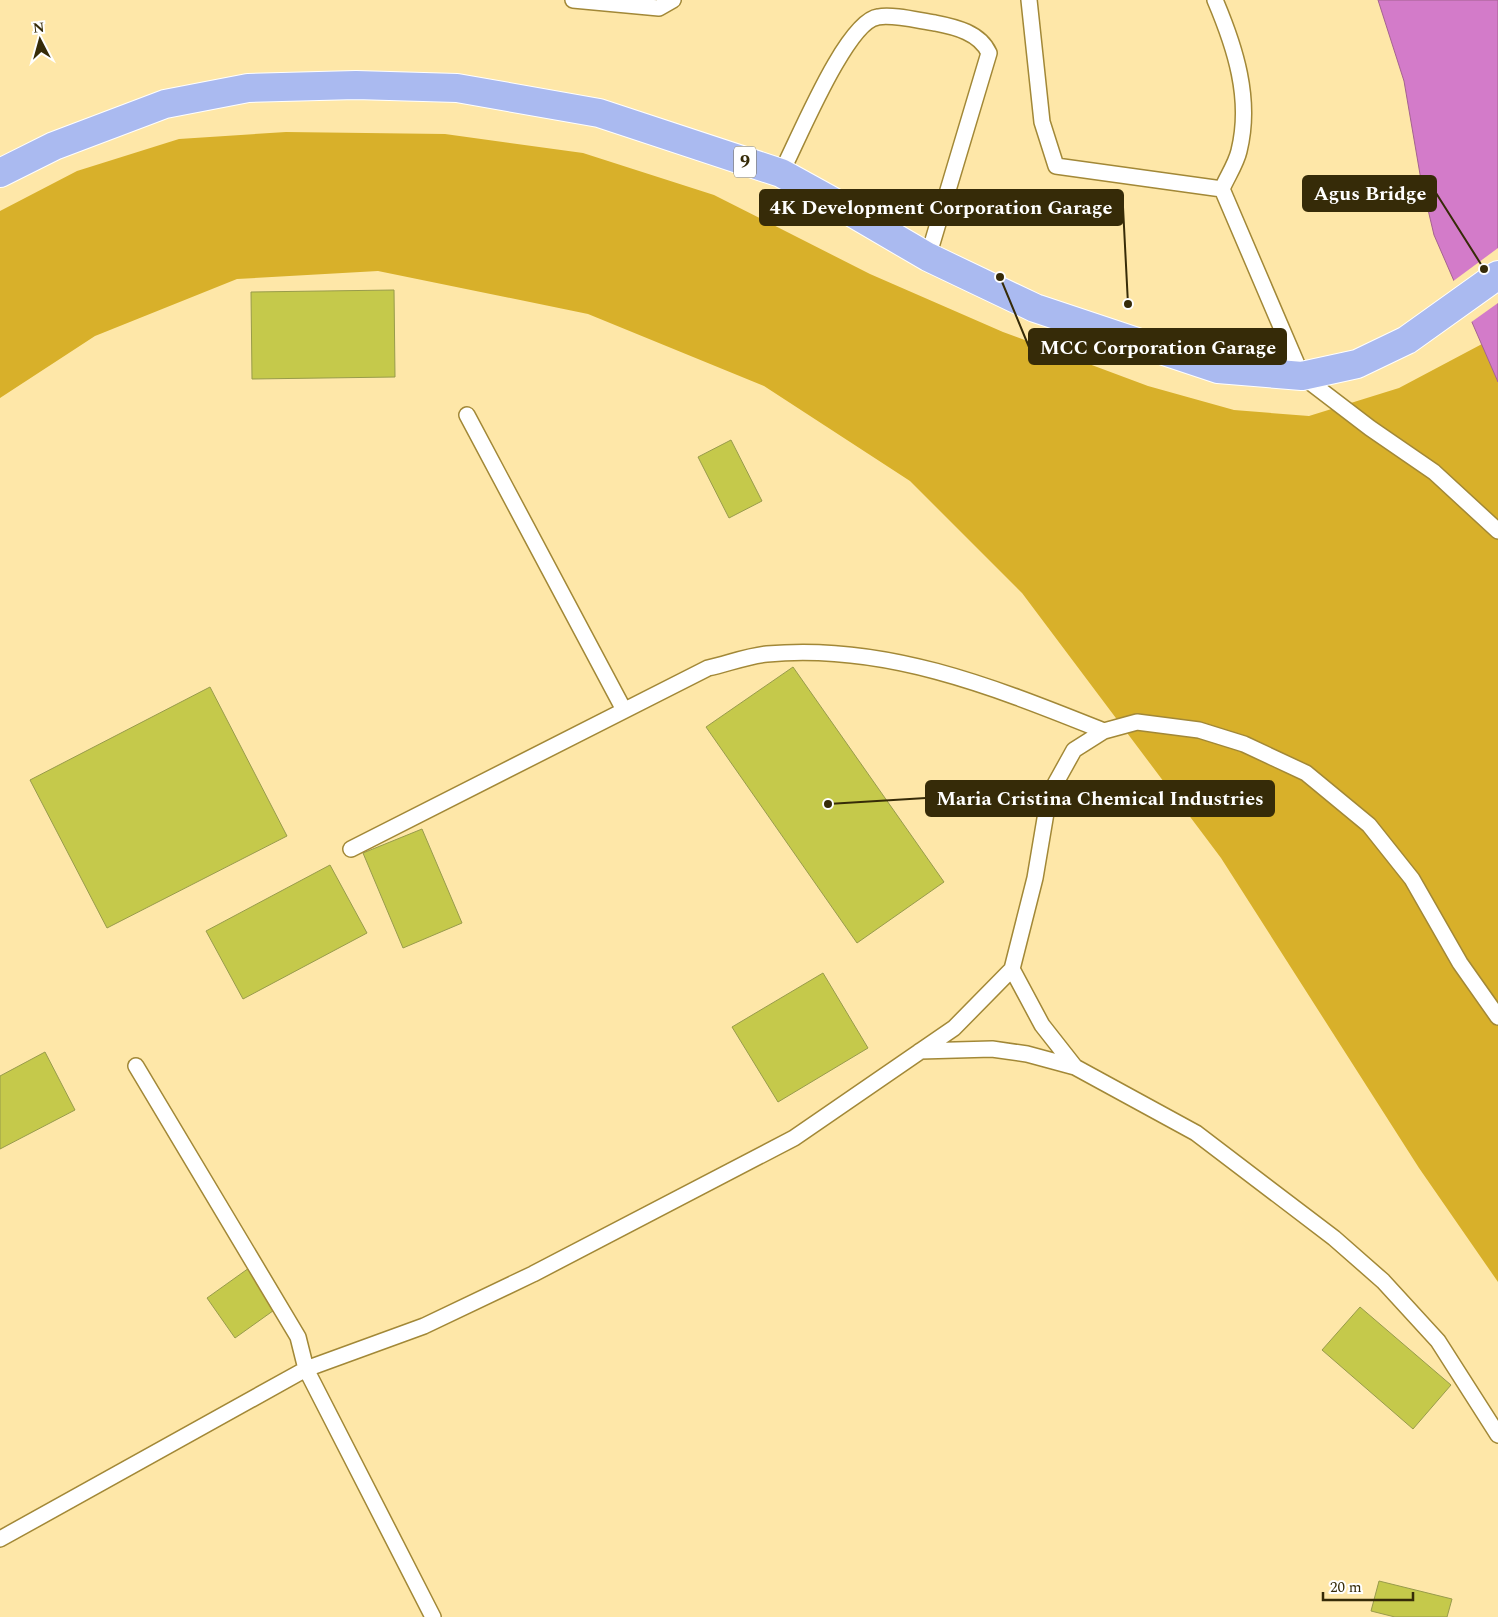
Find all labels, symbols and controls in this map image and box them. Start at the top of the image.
north arrow [15,15,65,65]
text: N [32,17,45,39]
road number: 9 [734,146,756,178]
callout: Agus Bridge [1303,176,1436,211]
text: Agus Bridge [1313,179,1427,209]
callout: 4K Development Corporation Garage [760,190,1123,225]
text: 4K Development Corporation Garage [770,193,1113,223]
callout: MCC Corporation Garage [1029,329,1286,364]
text: MCC Corporation Garage [1040,333,1276,363]
callout: Maria Cristina Chemical Industries [926,781,1274,816]
text: Maria Cristina Chemical Industries [936,784,1264,814]
scale bar [1323,1570,1413,1602]
text: 20 m [1330,1576,1362,1599]

